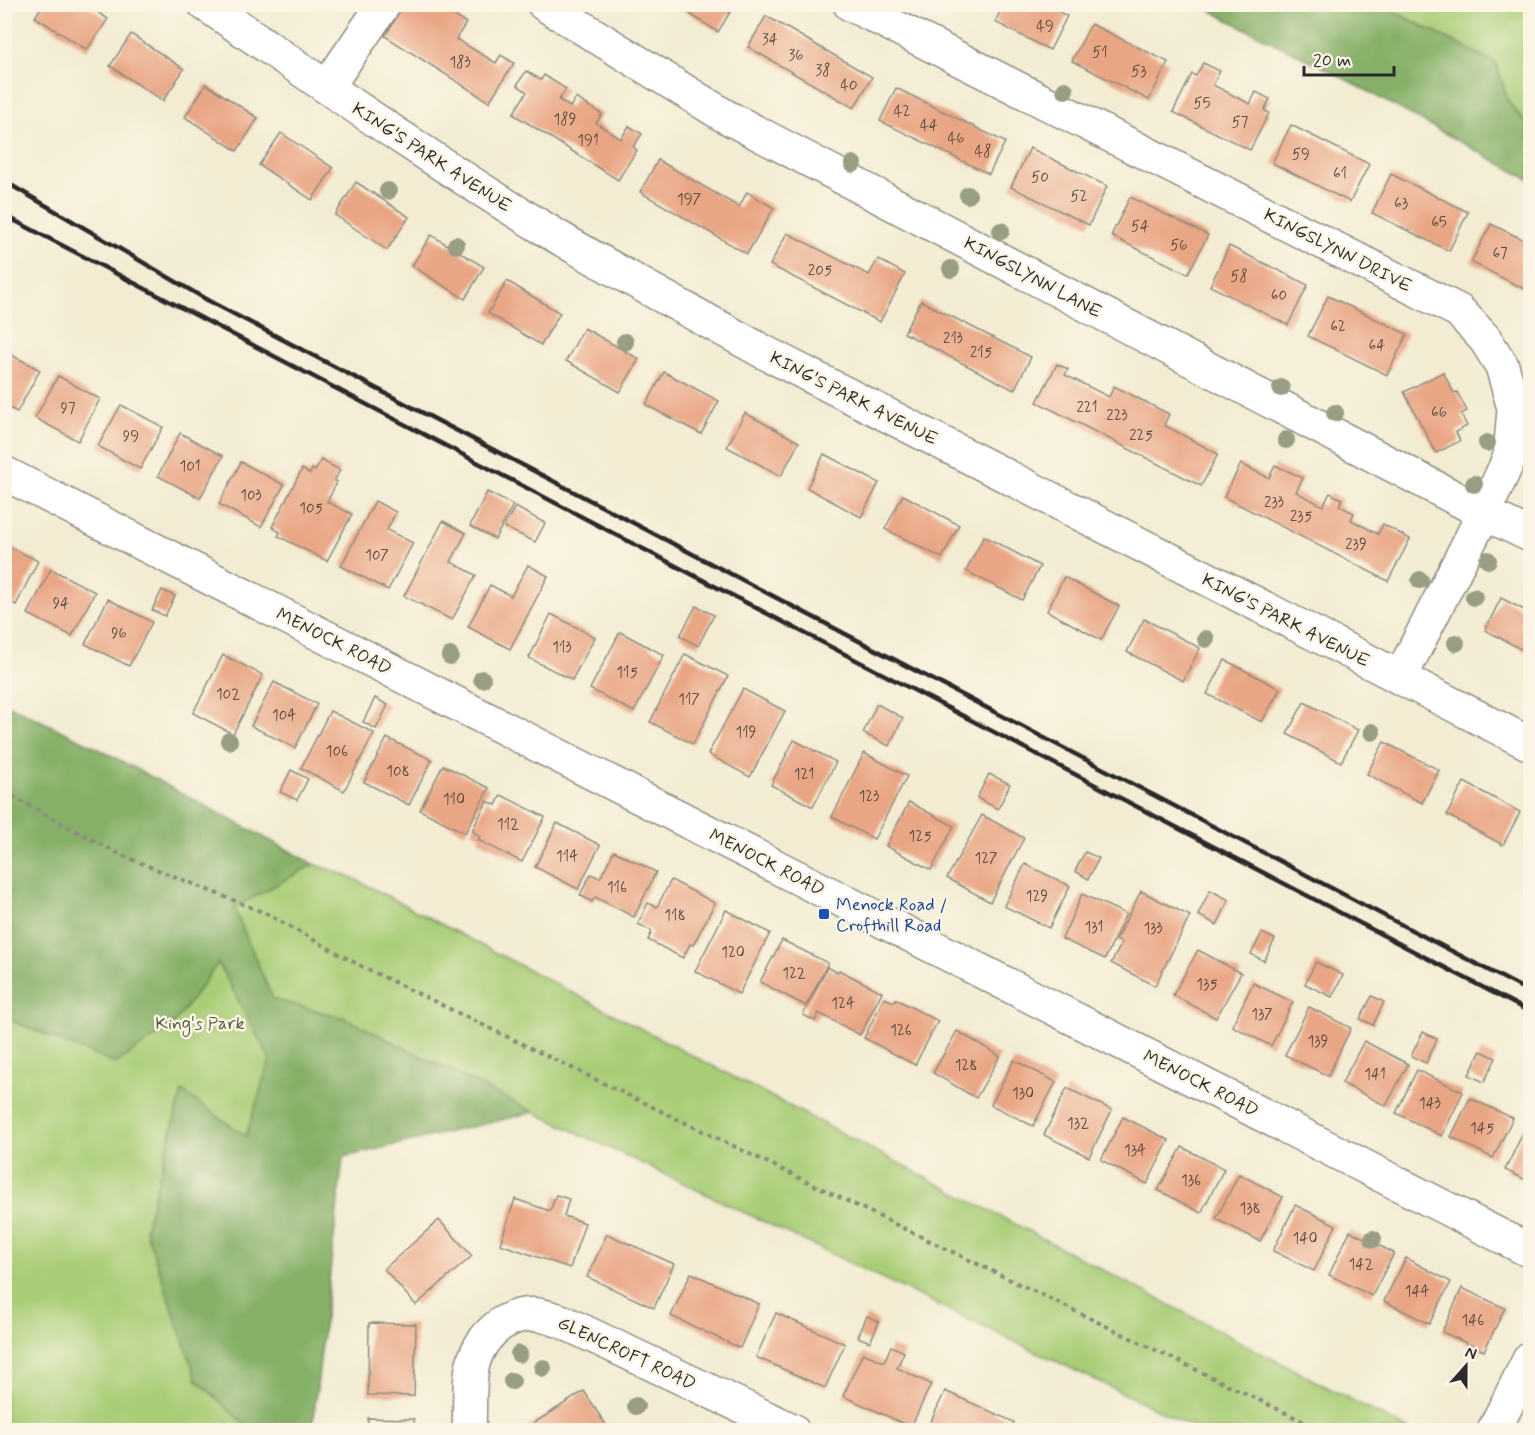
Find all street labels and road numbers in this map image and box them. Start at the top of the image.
street label: KING'S PARK AVENUE [347,97,516,218]
street label: KINGSLYNN DRIVE [1260,203,1416,299]
street label: KINGSLYNN LANE [959,231,1106,324]
street label: KING'S PARK AVENUE [766,346,942,452]
street label: KING'S PARK AVENUE [1198,568,1374,674]
street label: MENOCK ROAD [272,603,395,681]
street label: MENOCK ROAD [705,824,828,902]
street label: MENOCK ROAD [1139,1045,1262,1123]
street label: GLENCROFT ROAD [554,1311,700,1396]

